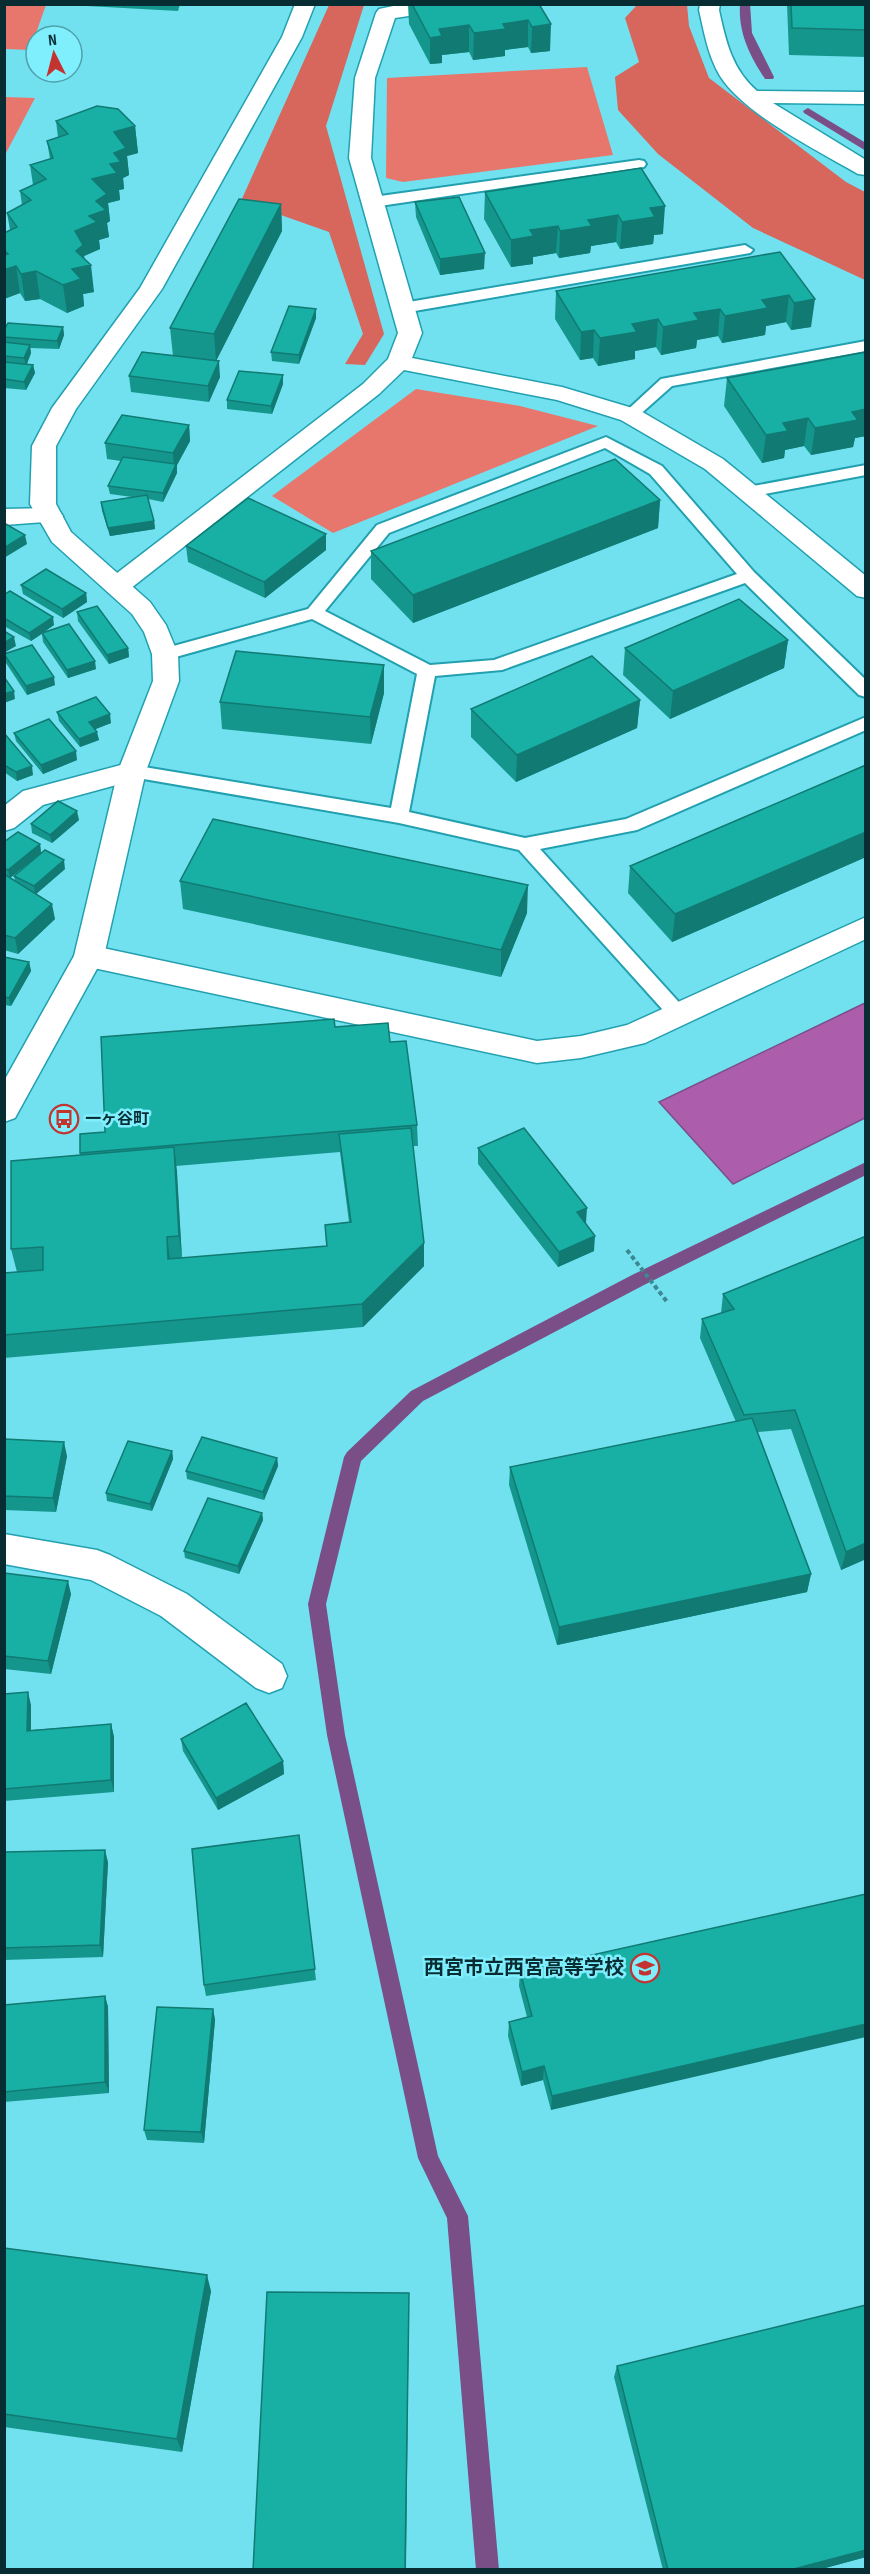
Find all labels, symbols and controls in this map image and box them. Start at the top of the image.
north arrow [24,24,84,84]
text: N [47,31,58,50]
bus stop icon: 一ヶ谷町 [48,1103,80,1135]
place label: 一ヶ谷町 [85,1110,149,1129]
school or university icon: 西宮市立西宮高等学校 [629,1952,661,1984]
place label: 西宮市立西宮高等学校 [424,1956,624,1980]

